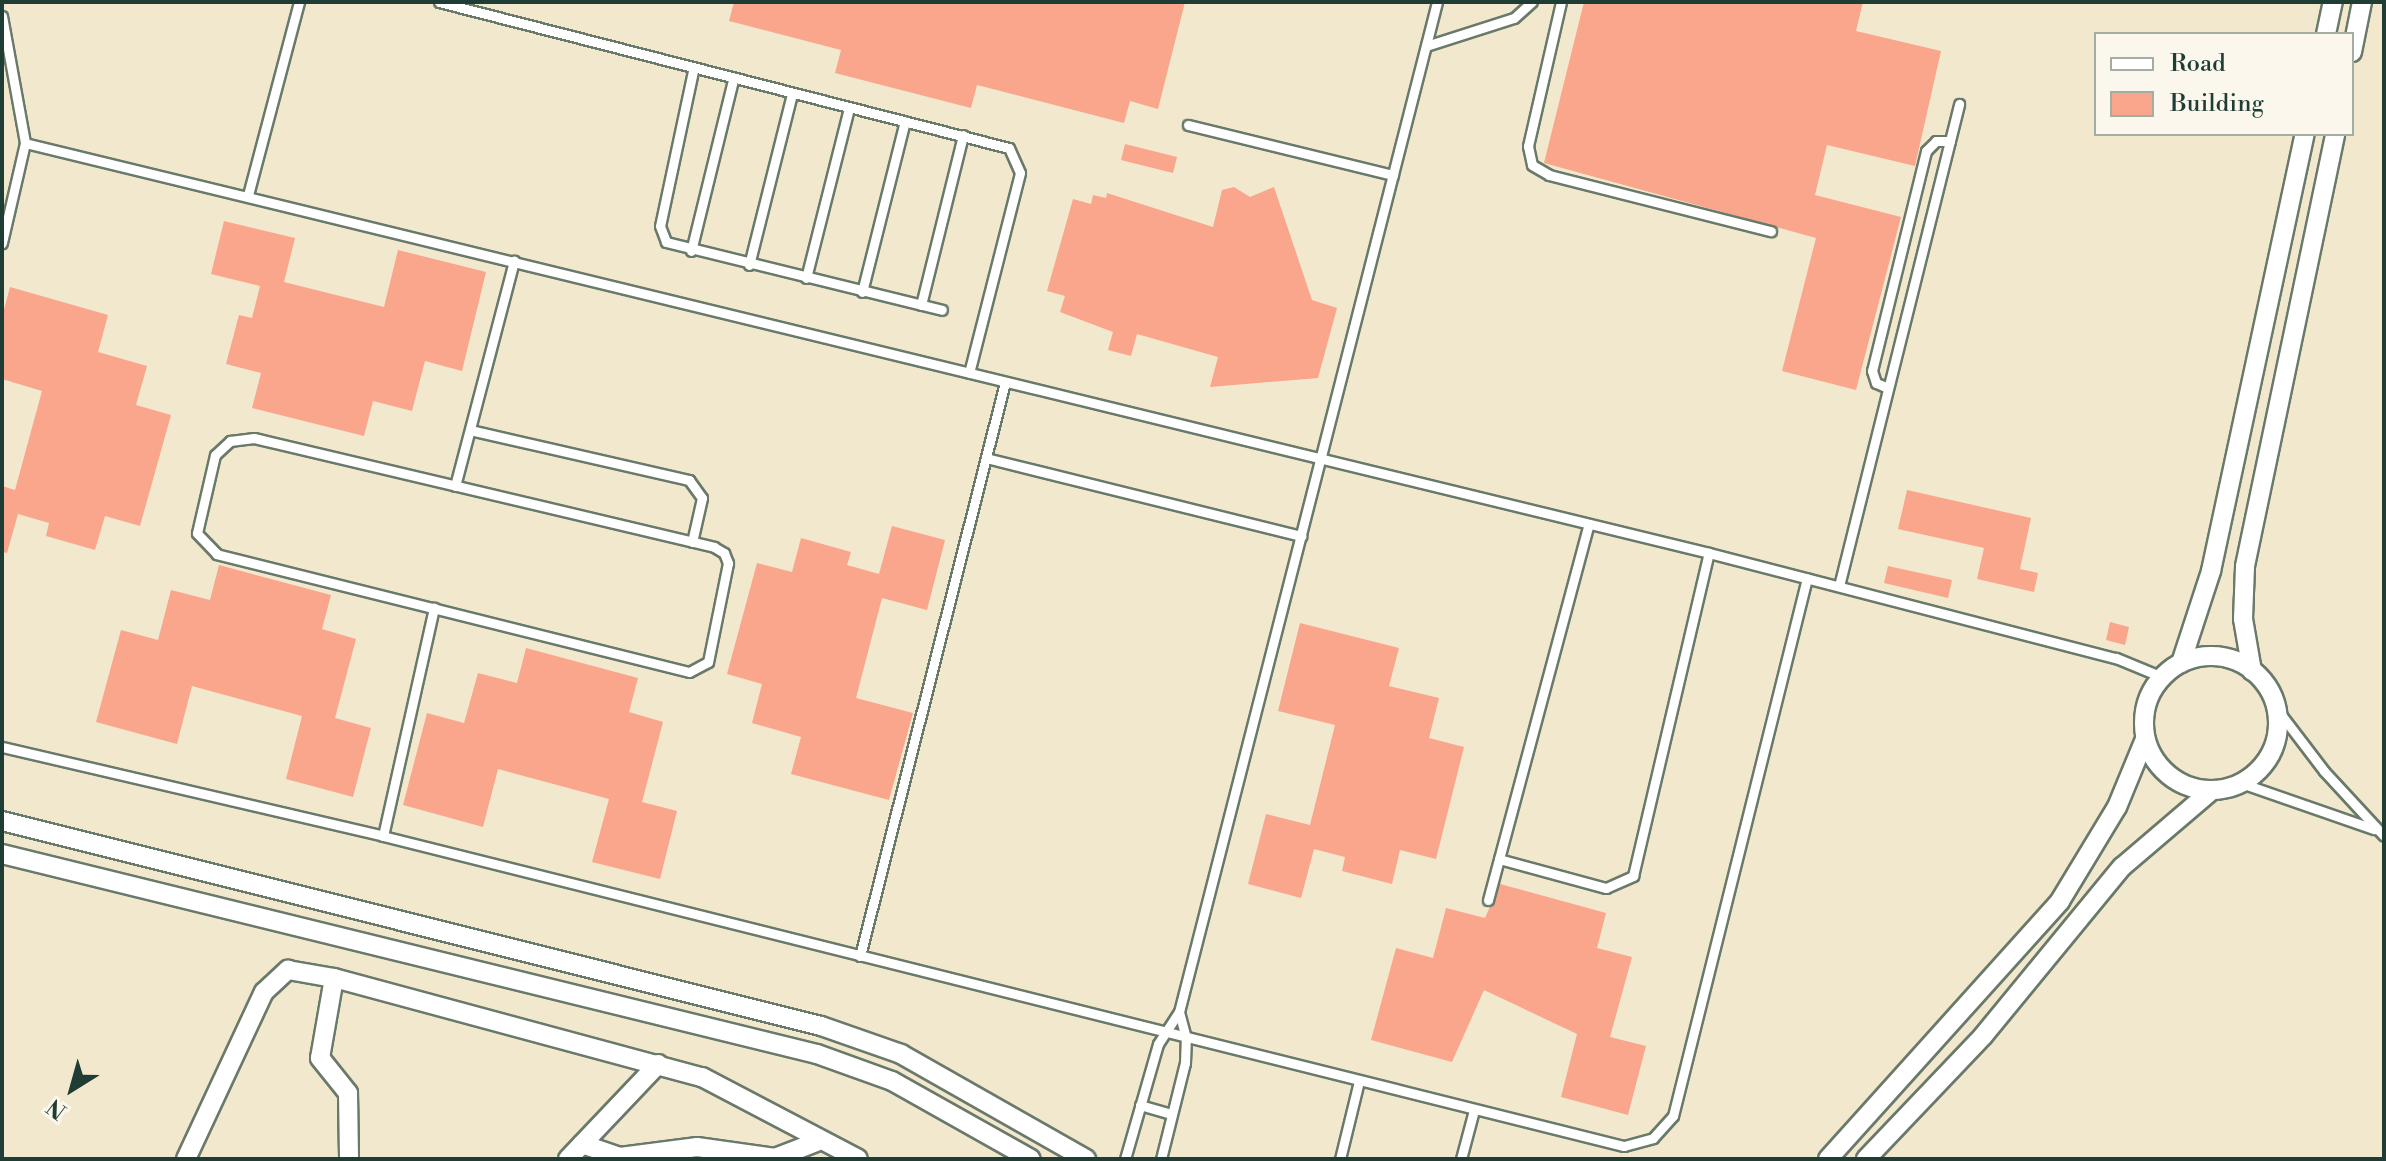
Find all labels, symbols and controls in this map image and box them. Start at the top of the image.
legend [2094,32,2354,136]
text: Road [2170,49,2226,79]
text: Building [2170,89,2264,119]
north arrow [32,1049,112,1129]
text: N [42,1093,72,1125]

